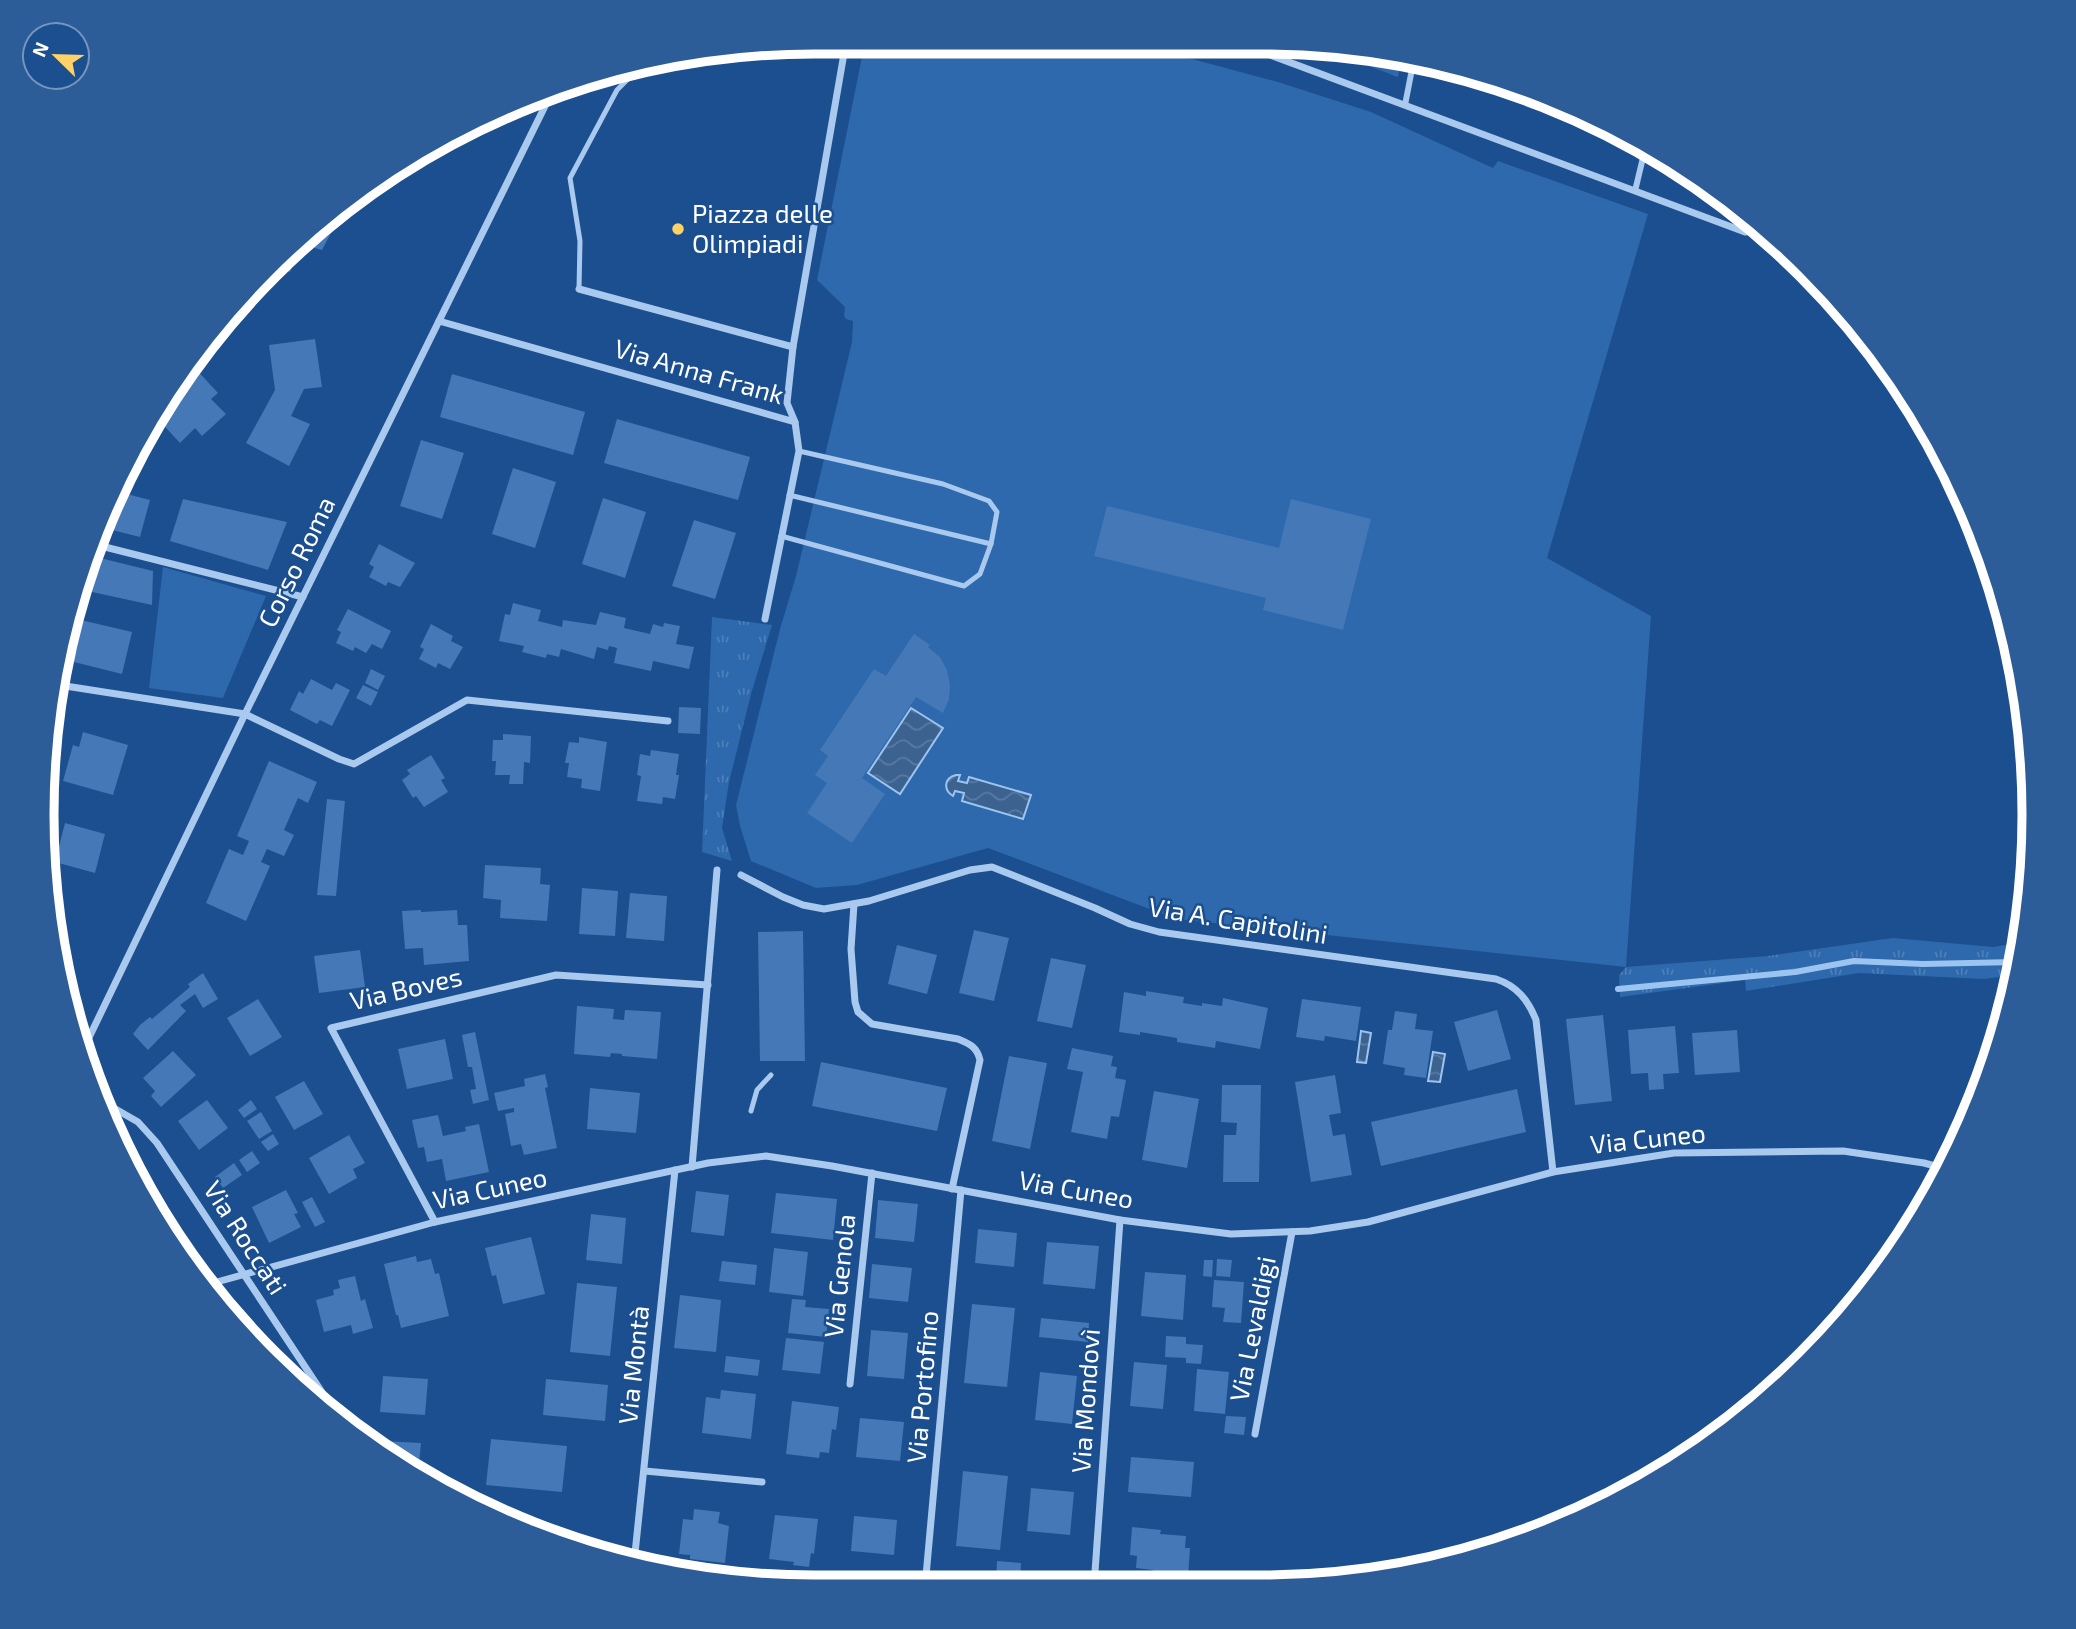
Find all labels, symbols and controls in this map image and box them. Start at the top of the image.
north arrow [21,21,91,91]
text: N [27,38,53,60]
place label: Piazza delle Olimpiadi [692,197,833,258]
marker: Piazza delle Olimpiadi [670,221,686,237]
street label: Via Anna Frank [611,332,788,410]
street label: Corso Roma [251,491,341,632]
street label: Via A. Capitolini [1147,890,1330,949]
street label: Via Boves [347,960,465,1015]
street label: Via Cuneo [1589,1116,1707,1159]
street label: Via Cuneo [430,1160,550,1215]
street label: Via Cuneo [1017,1163,1136,1214]
street label: Via Roccati [198,1175,294,1300]
street label: Via Genola [817,1212,860,1339]
street label: Via Levaldigi [1222,1253,1281,1404]
street label: Via Montà [611,1304,654,1426]
street label: Via Portofino [899,1309,944,1464]
street label: Via Mondovì [1064,1328,1105,1474]

